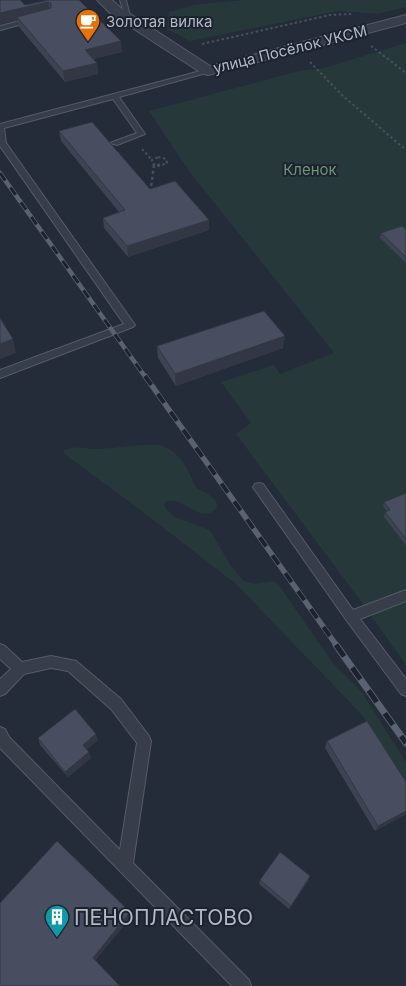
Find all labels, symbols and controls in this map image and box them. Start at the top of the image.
cafe icon: Золотая вилка [75,8,101,42]
place label: Золотая вилка [106,12,212,31]
street label: улица Посёлок УКСМ [211,21,369,77]
park label: Кленок [283,160,337,179]
building icon: ПЕНОПЛАСТОВО [44,904,70,938]
place label: ПЕНОПЛАСТОВО [74,905,253,930]

